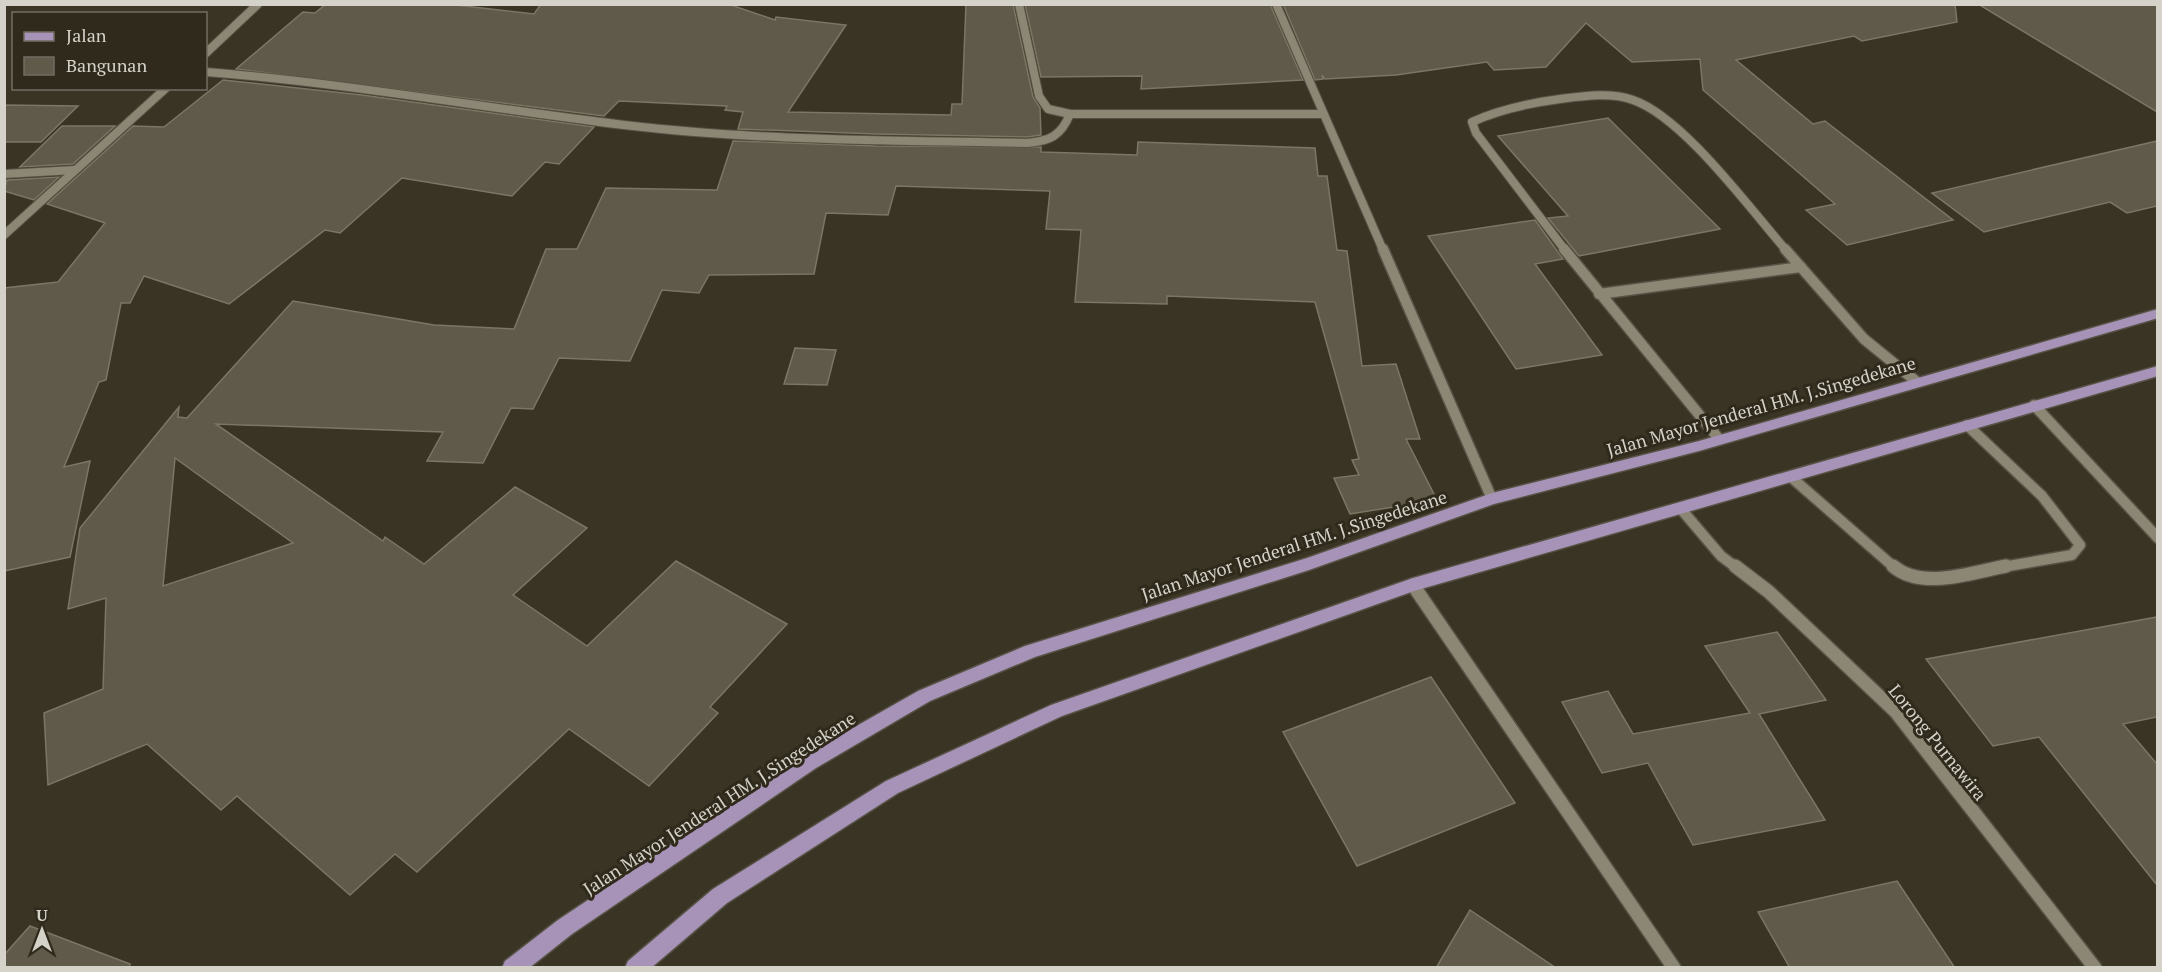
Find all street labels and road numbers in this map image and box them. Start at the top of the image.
street label: Jalan Mayor Jenderal HM. J.Singedekane [1604,350,1918,462]
street label: Jalan Mayor Jenderal HM. J.Singedekane [1138,484,1450,606]
street label: Lorong Purnawira [1884,679,1992,805]
street label: Jalan Mayor Jenderal HM. J.Singedekane [578,706,860,900]

